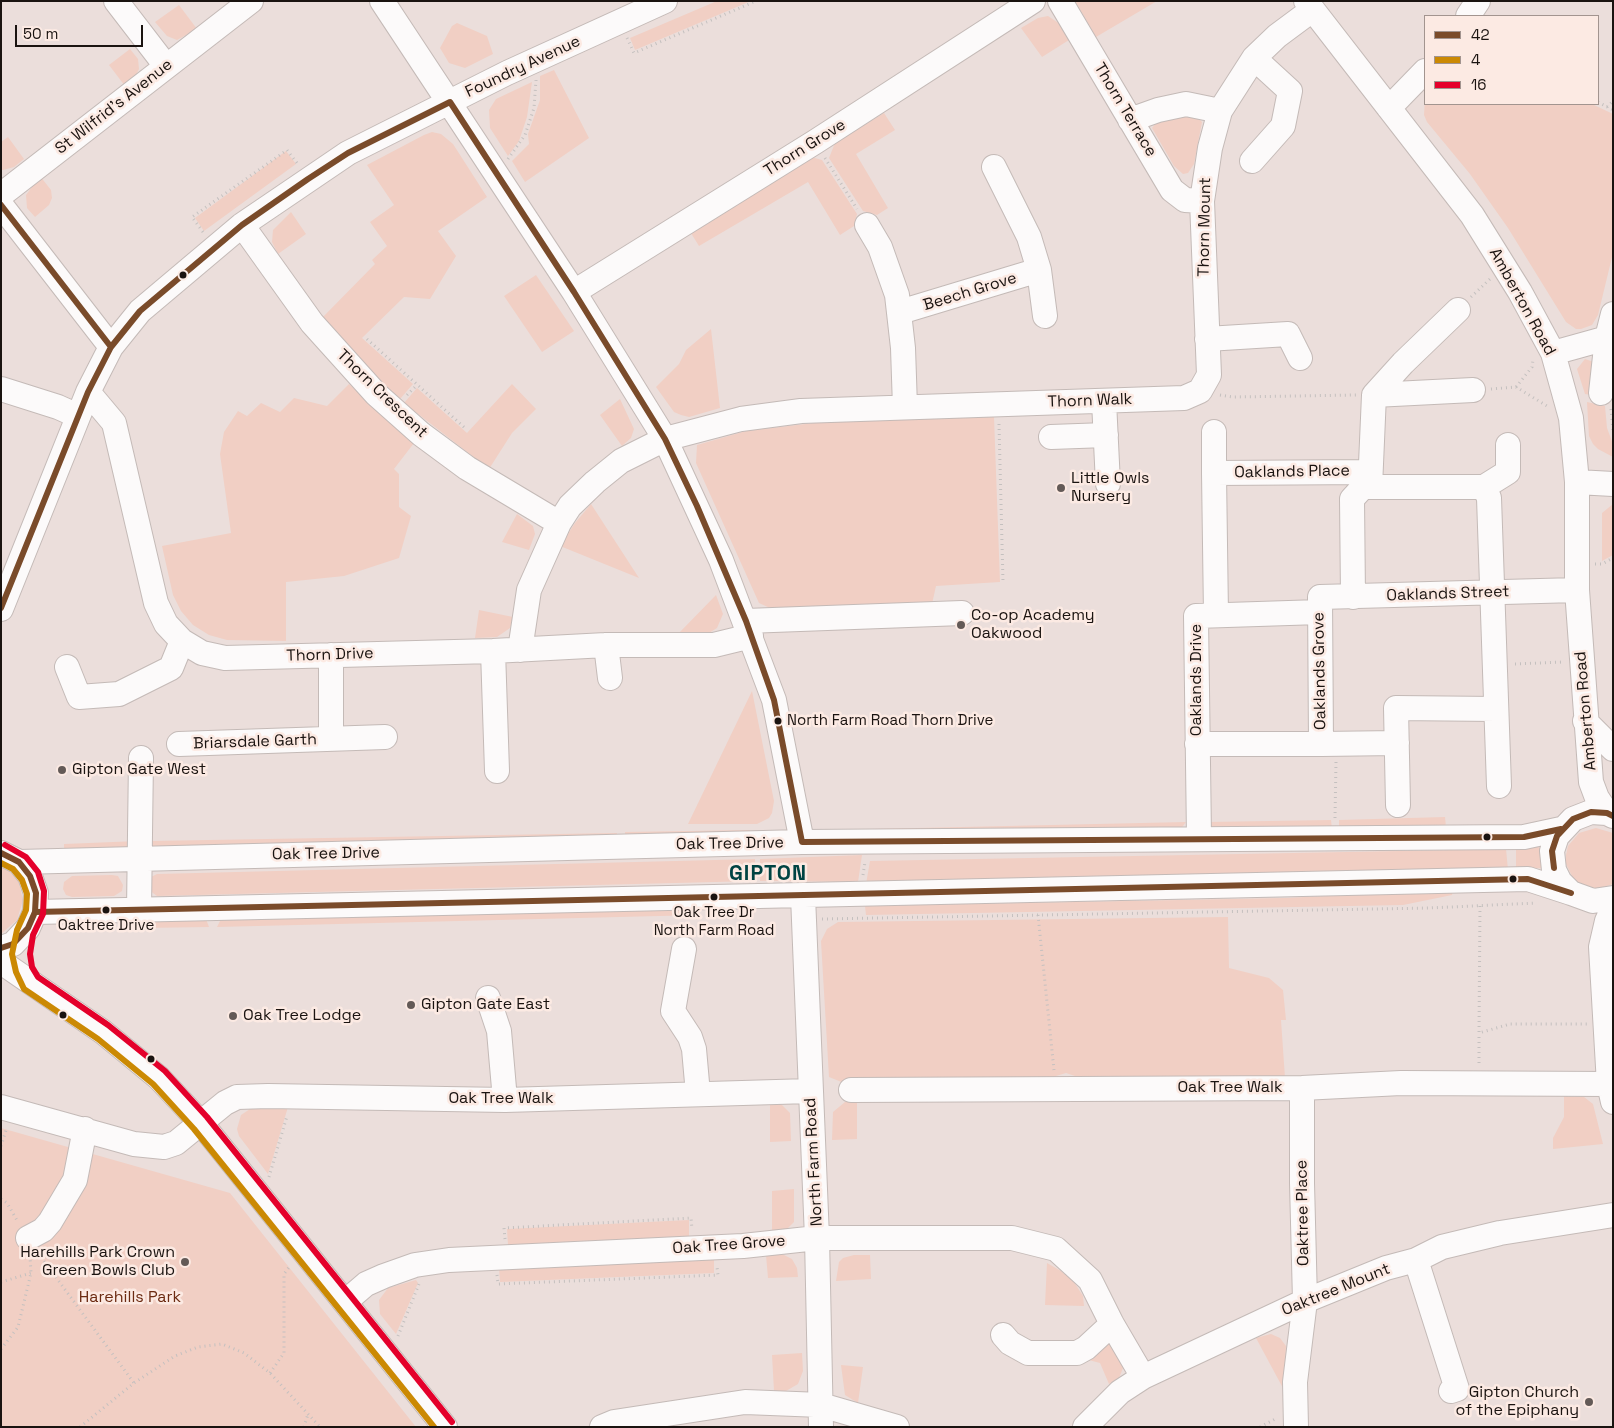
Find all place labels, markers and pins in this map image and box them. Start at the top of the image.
unlabelled marker [178,270,188,280]
place label: Little Owls Nursery [1071,469,1150,507]
marker: Little Owls Nursery [1055,482,1067,494]
place label: Co-op Academy Oakwood [971,606,1095,644]
marker: Co-op Academy Oakwood [955,619,967,631]
place label: North Farm Road Thorn Drive [787,712,993,730]
marker: North Farm Road Thorn Drive [773,716,783,726]
place label: Gipton Gate West [72,760,206,780]
marker: Gipton Gate West [56,764,68,776]
unlabelled marker [1482,832,1492,842]
unlabelled marker [1508,874,1518,884]
marker: Oak Tree Dr North Farm Road [709,892,719,902]
place label: Oak Tree Dr North Farm Road [654,904,774,939]
marker: Oaktree Drive [101,905,111,915]
place label: Oaktree Drive [58,917,154,935]
place label: Gipton Gate East [421,995,550,1015]
marker: Gipton Gate East [405,999,417,1011]
place label: Oak Tree Lodge [243,1006,361,1026]
unlabelled marker [58,1010,68,1020]
marker: Oak Tree Lodge [227,1010,239,1022]
unlabelled marker [146,1054,156,1064]
place label: Harehills Park Crown Green Bowls Club [20,1243,175,1281]
marker: Harehills Park Crown Green Bowls Club [179,1256,191,1268]
place label: Gipton Church of the Epiphany [1455,1383,1579,1421]
marker: Gipton Church of the Epiphany [1583,1396,1595,1408]

